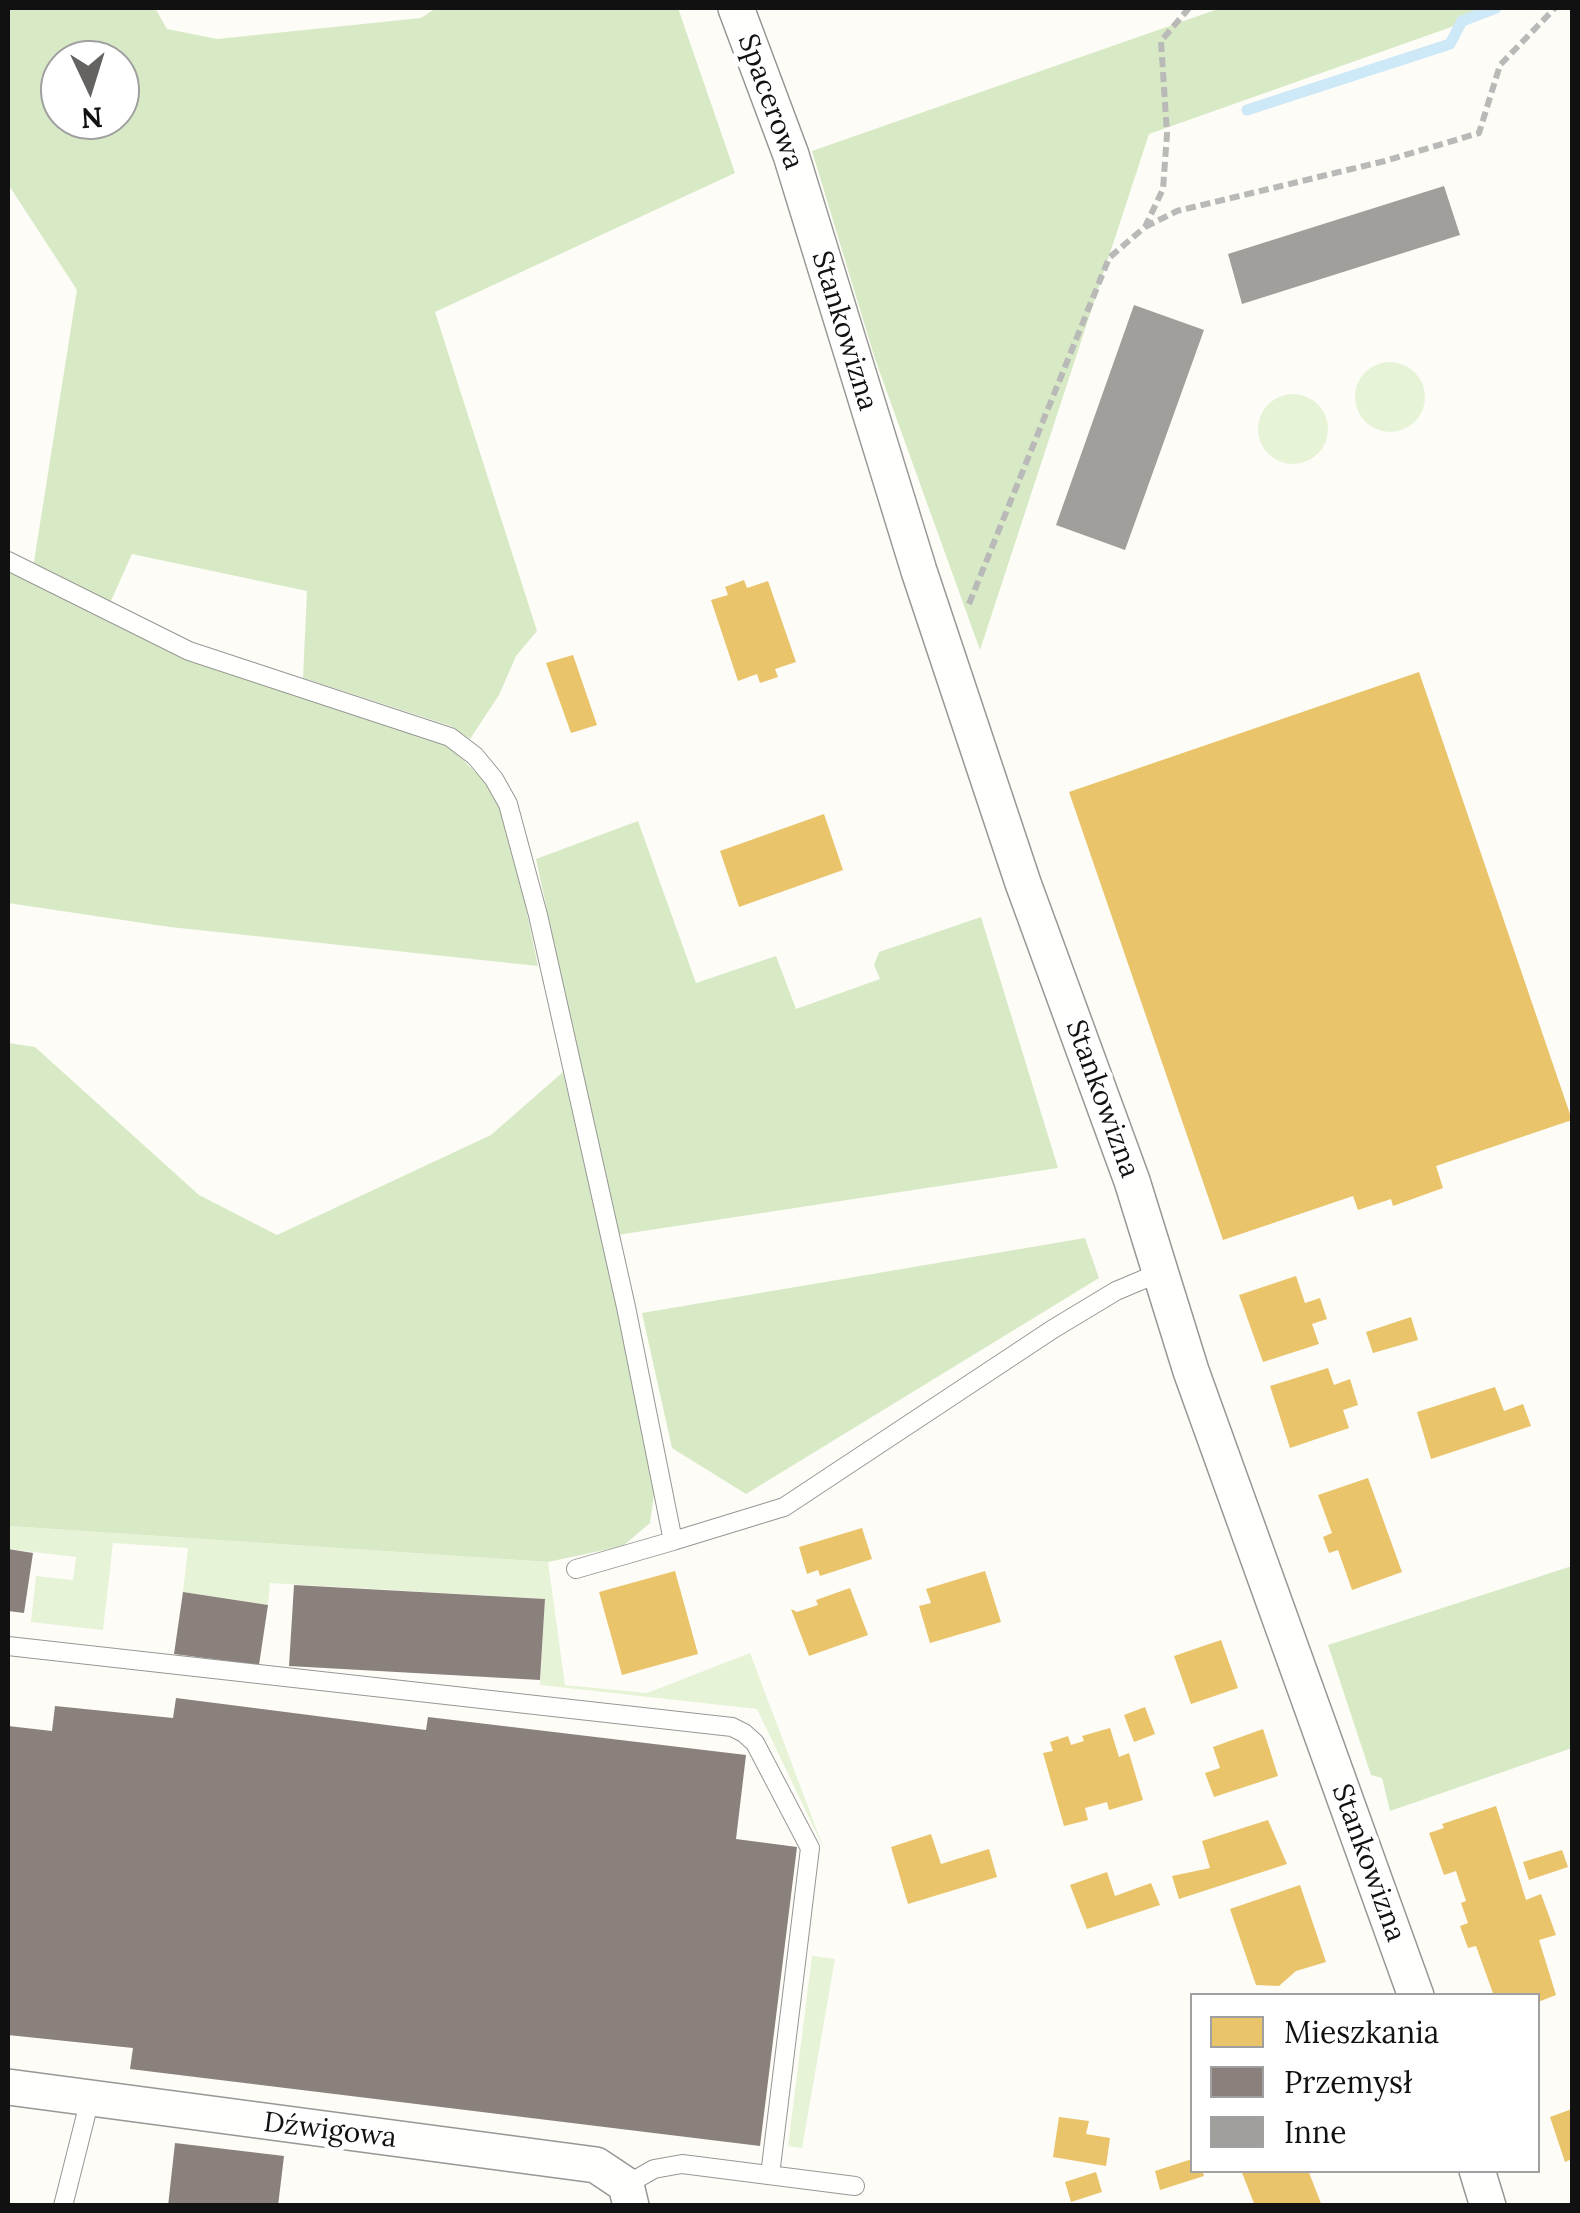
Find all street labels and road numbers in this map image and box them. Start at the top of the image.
street label: Spacerowa [730,30,810,174]
street label: Stankowizna [804,247,884,415]
street label: Stankowizna [1058,1016,1146,1182]
street label: Stankowizna [1324,1780,1412,1946]
street label: Dźwigowa [262,2106,398,2156]

